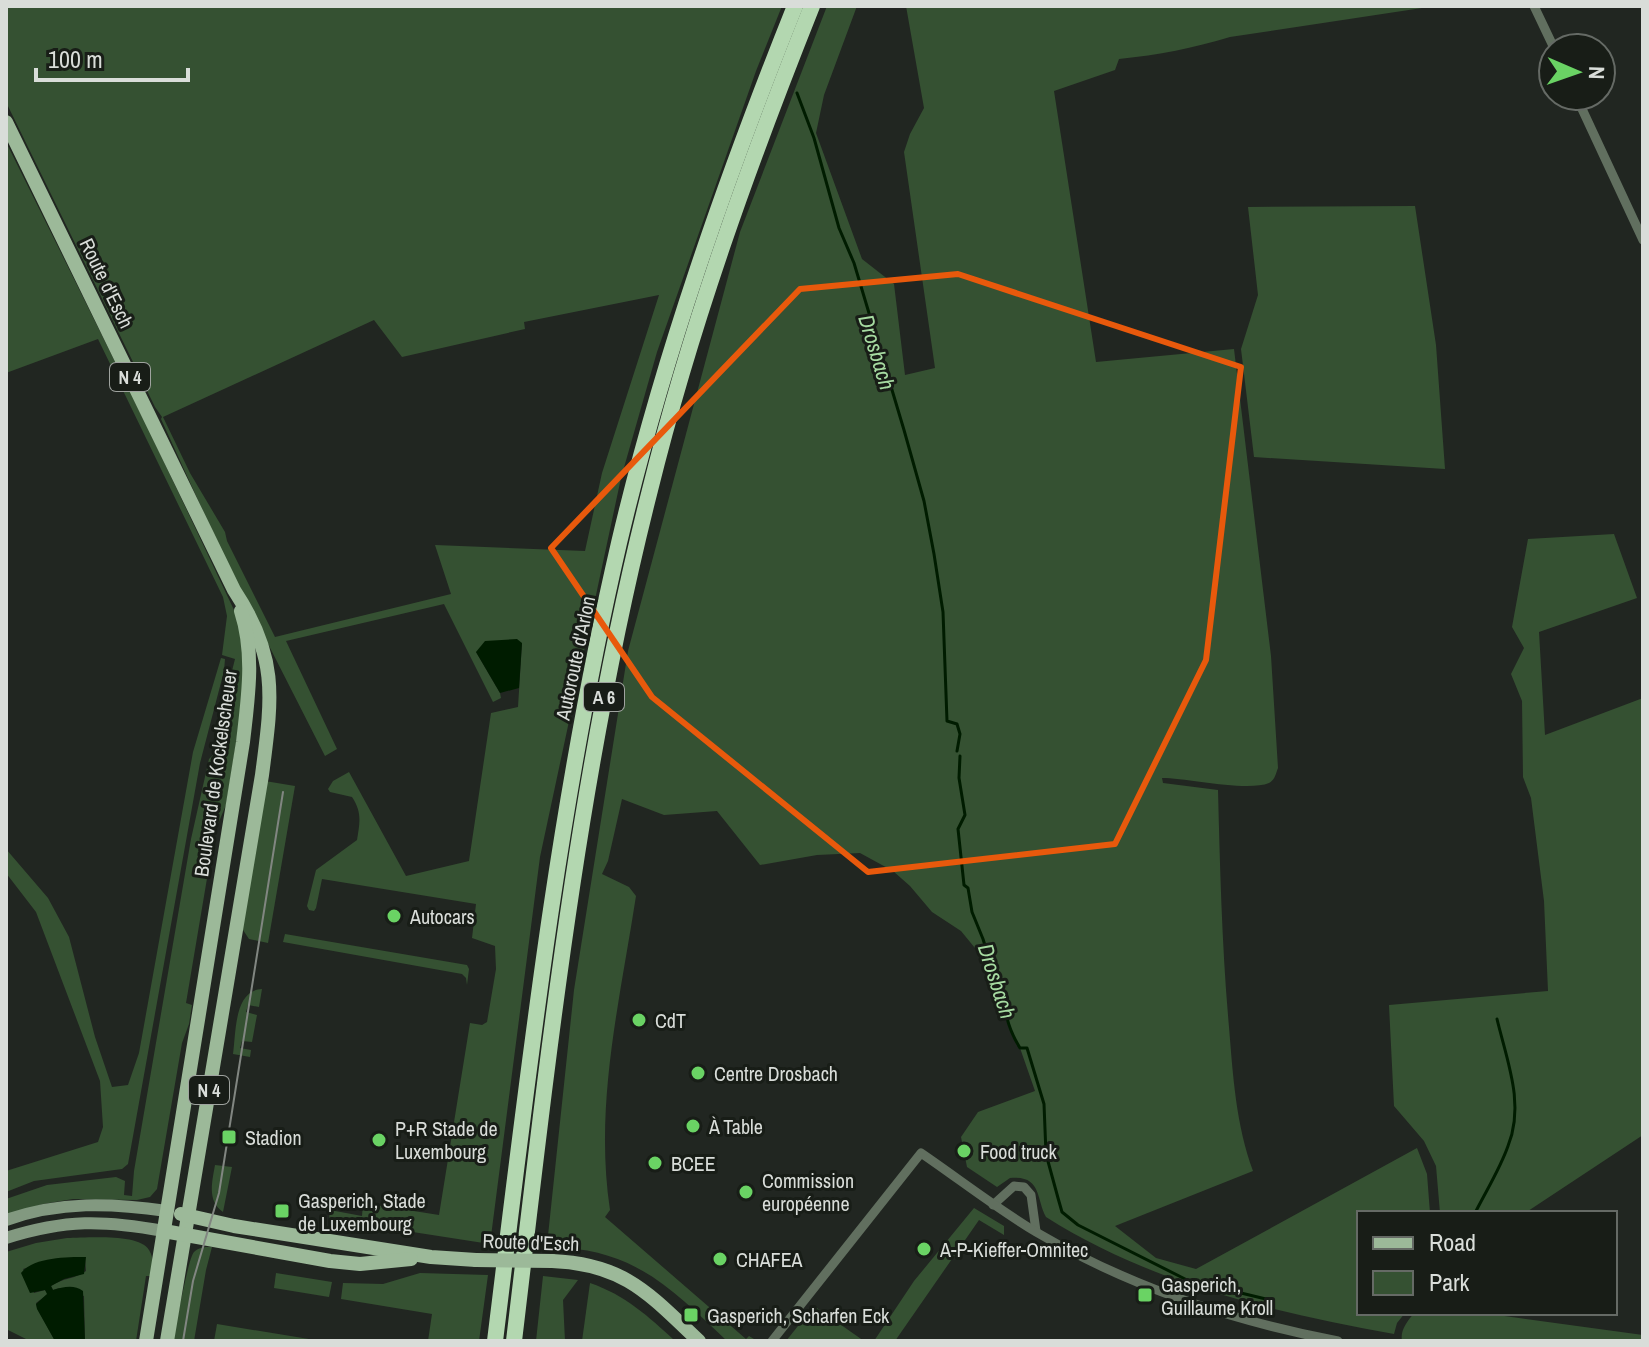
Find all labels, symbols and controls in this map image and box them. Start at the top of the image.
scale bar [36,32,188,82]
north arrow [1537,32,1617,112]
text: 100 m [48,43,103,75]
text: N [1582,66,1612,80]
street label: Route d'Esch [74,233,140,333]
water label: Drosbach [851,311,903,393]
road number: N 4 [110,363,150,391]
street label: Autoroute d'Arlon [548,593,601,724]
street label: Boulevard de Kockelscheuer [187,667,243,878]
road number: A 6 [584,683,624,711]
place label: Autocars [409,903,475,930]
marker: Autocars [385,907,403,925]
water label: Drosbach [971,940,1023,1022]
place label: CdT [655,1007,686,1034]
marker: CdT [630,1011,648,1029]
place label: Centre Drosbach [714,1060,838,1087]
marker: Centre Drosbach [689,1064,707,1082]
road number: N 4 [189,1076,229,1104]
place label: À Table [708,1113,763,1140]
place label: P+R Stade de Luxembourg [395,1115,498,1165]
marker: À Table [684,1117,702,1135]
place label: Stadion [245,1124,302,1151]
marker: Stadion [220,1128,238,1146]
marker: P+R Stade de Luxembourg [370,1131,388,1149]
place label: Food truck [980,1138,1057,1165]
marker: Food truck [955,1142,973,1160]
place label: BCEE [671,1150,716,1177]
marker: BCEE [646,1154,664,1172]
place label: Commission européenne [762,1167,854,1217]
marker: Commission européenne [737,1183,755,1201]
place label: Gasperich, Stade de Luxembourg [298,1187,426,1237]
marker: Gasperich, Stade de Luxembourg [273,1202,291,1220]
legend [1357,1211,1617,1315]
text: Road [1429,1226,1476,1258]
street label: Route d'Esch [482,1227,580,1257]
place label: A-P-Kieffer-Omnitec [939,1236,1088,1263]
marker: A-P-Kieffer-Omnitec [915,1240,933,1258]
place label: CHAFEA [736,1246,803,1273]
marker: CHAFEA [711,1250,729,1268]
text: Park [1429,1266,1470,1298]
place label: Gasperich, Guillaume Kroll [1161,1271,1273,1321]
marker: Gasperich, Guillaume Kroll [1136,1286,1154,1304]
place label: Gasperich, Scharfen Eck [707,1302,890,1329]
marker: Gasperich, Scharfen Eck [682,1306,700,1324]

